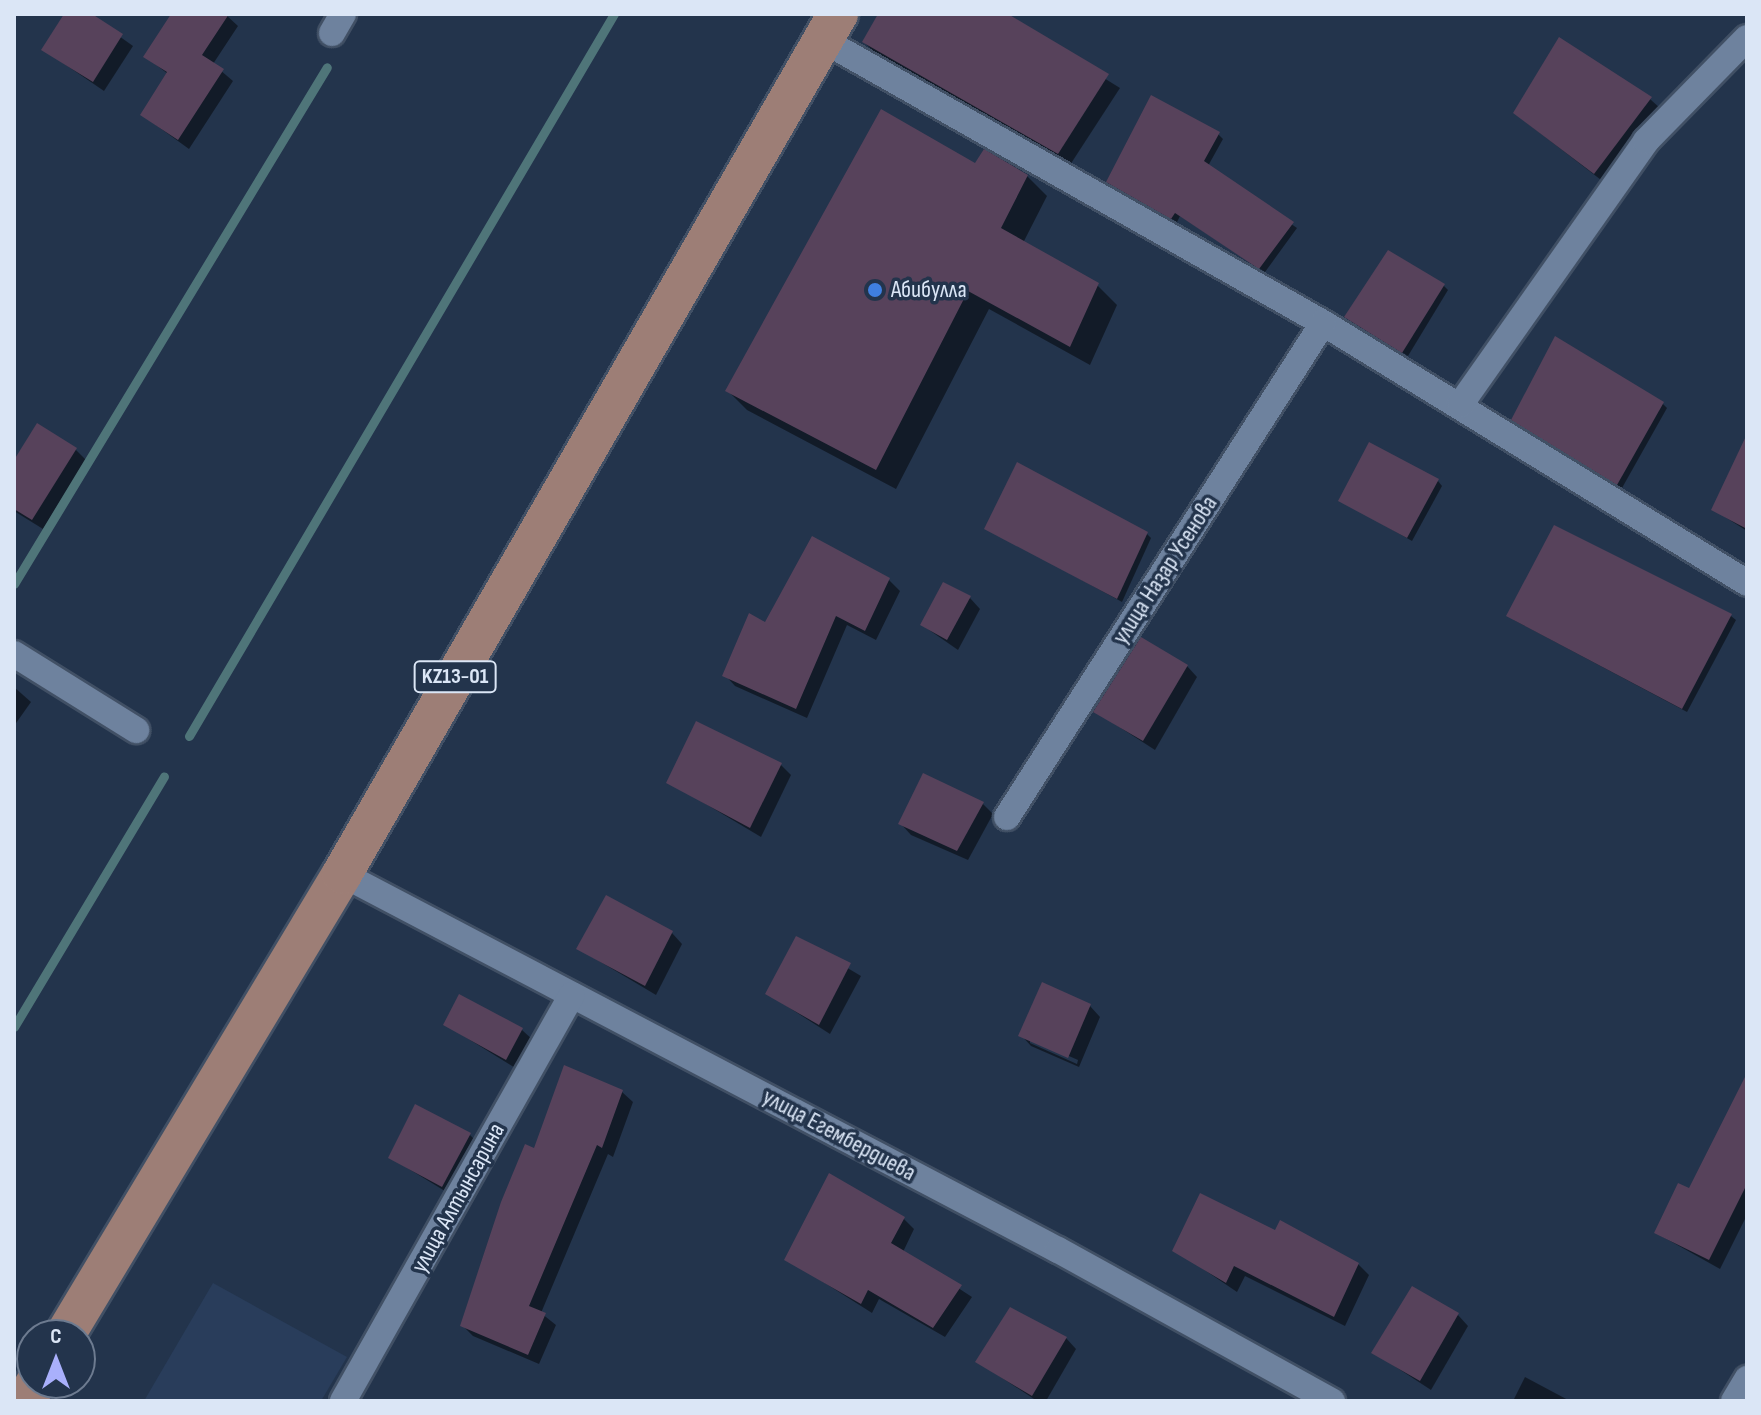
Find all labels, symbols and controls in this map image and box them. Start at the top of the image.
place label: Абибулла [891,276,967,304]
marker: Абибулла [866,281,884,299]
street label: улица Назар Усенова [1106,490,1224,650]
road number: KZ13-01 [413,659,497,695]
street label: улица Егембердиева [758,1083,920,1187]
street label: улица Алтынсарина [405,1118,511,1278]
north arrow [16,1319,96,1399]
text: С [50,1323,62,1350]

